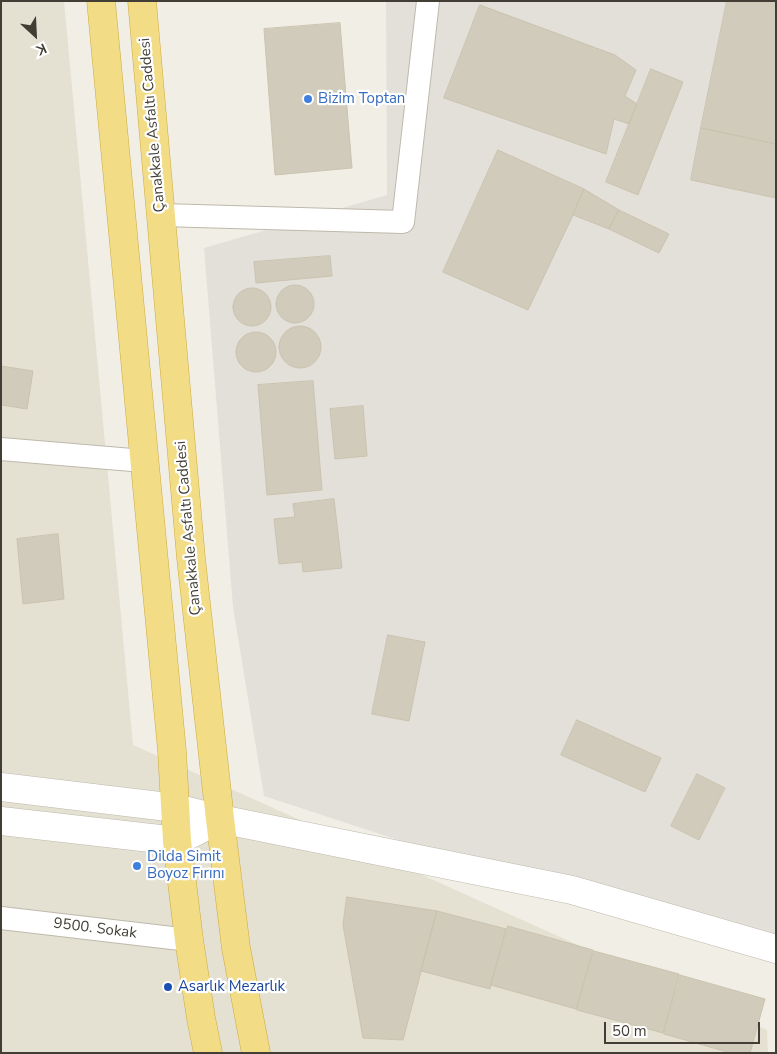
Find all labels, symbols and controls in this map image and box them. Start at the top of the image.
north arrow [10,10,60,60]
street label: Çanakkale Asfaltı Caddesi [136,37,170,213]
text: K [33,38,50,60]
place label: Bizim Toptan [318,90,405,108]
marker: Bizim Toptan [302,93,314,105]
street label: Çanakkale Asfaltı Caddesi [172,440,206,616]
place label: Dilda Simit Boyoz Fırını [147,848,224,883]
marker: Dilda Simit Boyoz Fırını [131,860,143,872]
street label: 9500. Sokak [52,915,138,943]
place label: Asarlık Mezarlık [178,978,285,996]
marker: Asarlık Mezarlık [162,981,174,993]
scale bar [607,1012,763,1044]
text: 50 m [612,1021,647,1041]

